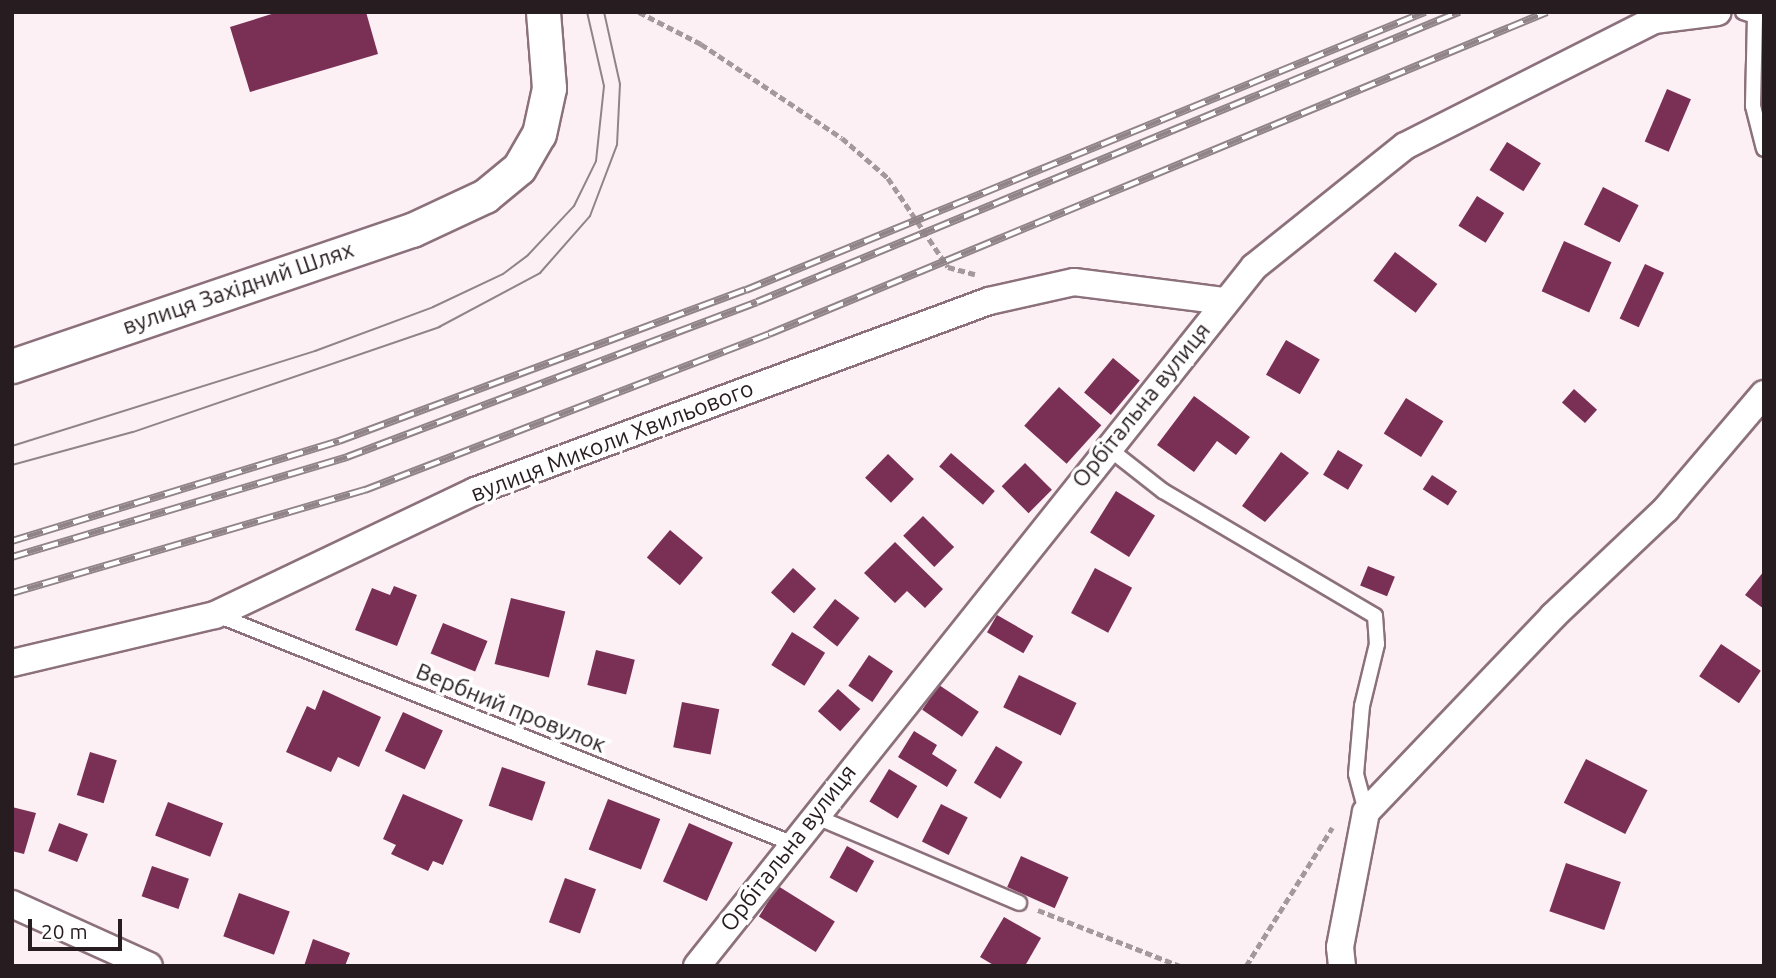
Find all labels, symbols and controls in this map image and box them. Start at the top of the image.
street label: вулиця Західний Шлях [119,235,357,341]
street label: Орбітальна вулиця [1066,317,1216,493]
street label: вулиця Миколи Хвильового [467,374,757,508]
street label: Вербний провулок [412,657,610,759]
street label: Орбітальна вулиця [714,759,862,937]
scale bar [32,904,126,948]
text: 20 m [41,919,88,943]

